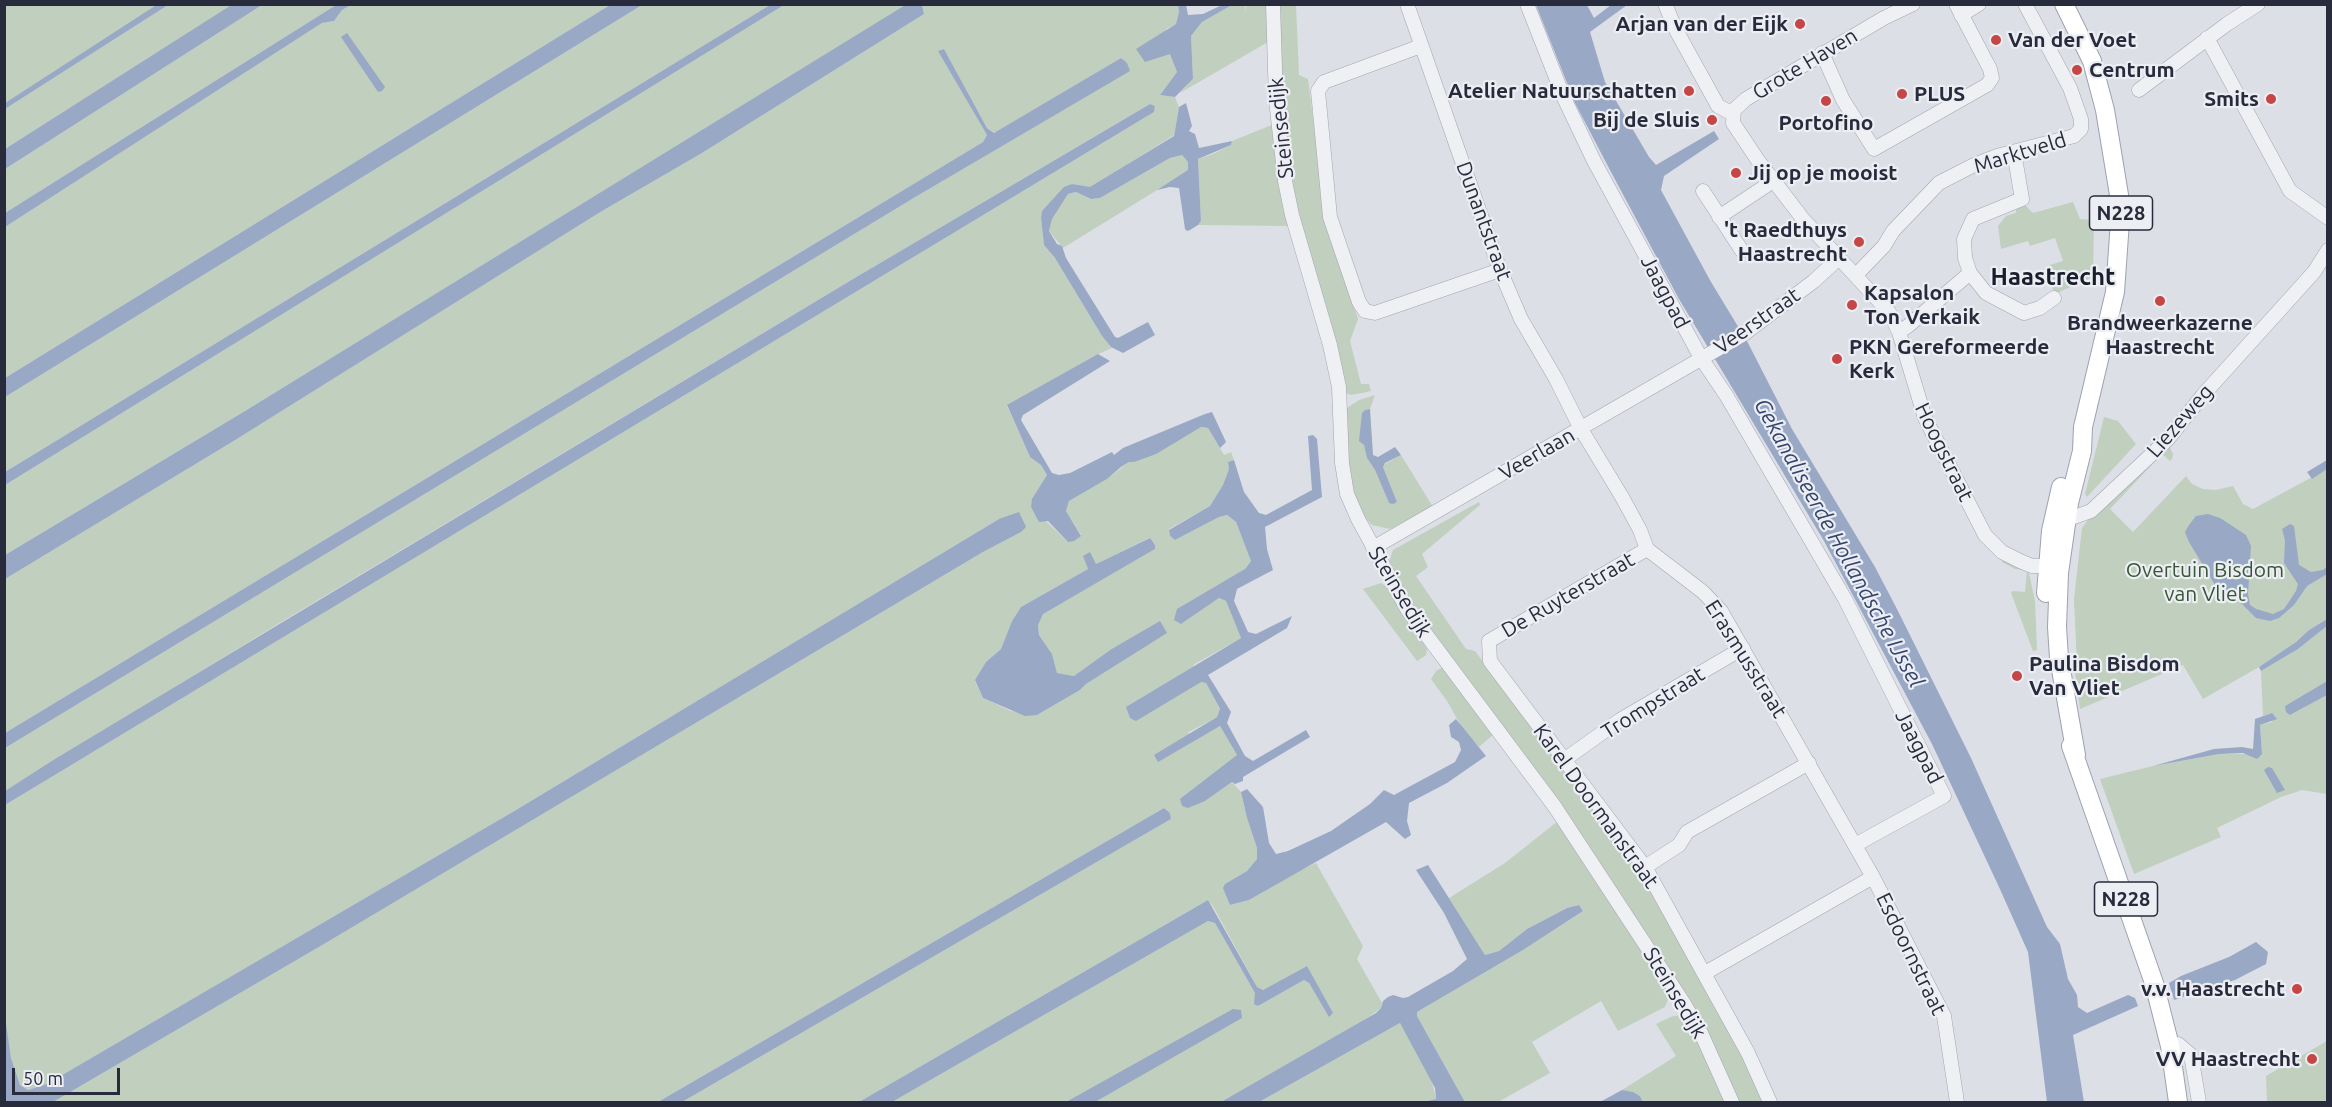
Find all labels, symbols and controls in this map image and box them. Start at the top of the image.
place label: Arjan van der Eijk [1616,11,1788,37]
marker: Arjan van der Eijk [1793,17,1807,31]
street label: Grote Haven [1748,23,1862,105]
place label: Van der Voet [2008,27,2136,53]
marker: Van der Voet [1989,33,2003,47]
place label: Centrum [2089,57,2175,83]
marker: Centrum [2070,63,2084,77]
street label: Steinsedijk [1263,76,1299,180]
place label: Atelier Natuurschatten [1448,78,1677,104]
place label: PLUS [1914,81,1965,107]
marker: Atelier Natuurschatten [1682,84,1696,98]
place label: Smits [2204,86,2259,112]
marker: PLUS [1895,87,1909,101]
marker: Smits [2264,92,2278,106]
marker: Portofino [1819,94,1833,108]
place label: Bij de Sluis [1593,107,1700,133]
place label: Portofino [1779,110,1873,136]
marker: Bij de Sluis [1705,113,1719,127]
street label: Marktveld [1971,127,2069,179]
street label: Dunantstraat [1451,158,1517,284]
place label: Jij op je mooist [1748,160,1897,186]
marker: Jij op je mooist [1729,166,1743,180]
road number: N228 [2090,196,2152,230]
place label: 't Raedthuys Haastrecht [1724,217,1847,267]
marker: 't Raedthuys Haastrecht [1852,235,1866,249]
street label: Jaagpad [1635,251,1695,333]
district label: Haastrecht [1991,263,2115,291]
place label: Kapsalon Ton Verkaik [1864,280,1980,330]
street label: Veerstraat [1709,282,1805,360]
marker: Brandweerkazerne Haastrecht [2153,294,2167,308]
marker: Kapsalon Ton Verkaik [1845,298,1859,312]
place label: Brandweerkazerne Haastrecht [2067,310,2253,360]
place label: PKN Gereformeerde Kerk [1849,334,2049,384]
marker: PKN Gereformeerde Kerk [1830,352,1844,366]
street label: Liezeweg [2141,379,2219,463]
water label: Gekanaliseerde Hollandsche IJssel [1748,394,1930,692]
street label: Hoogstraat [1909,399,1979,505]
street label: Veerlaan [1495,422,1579,486]
street label: Steinsedijk [1363,542,1437,642]
street label: De Ruyterstraat [1497,547,1639,643]
park label: Overtuin Bisdom van Vliet [2126,557,2284,607]
street label: Erasmusstraat [1700,596,1792,722]
place label: Paulina Bisdom Van Vliet [2029,651,2179,701]
street label: Trompstraat [1597,661,1709,745]
marker: Paulina Bisdom Van Vliet [2010,669,2024,683]
street label: Jaagpad [1890,706,1948,788]
street label: Karel Doormanstraat [1528,719,1664,893]
road number: N228 [2094,882,2158,916]
street label: Esdoornstraat [1871,889,1951,1019]
street label: Steinsedijk [1638,943,1712,1043]
place label: v.v. Haastrecht [2141,976,2285,1002]
marker: v.v. Haastrecht [2290,982,2304,996]
place label: VV Haastrecht [2156,1046,2300,1072]
marker: VV Haastrecht [2305,1052,2319,1066]
scale bar [15,1056,123,1094]
text: 50 m [23,1068,63,1088]

